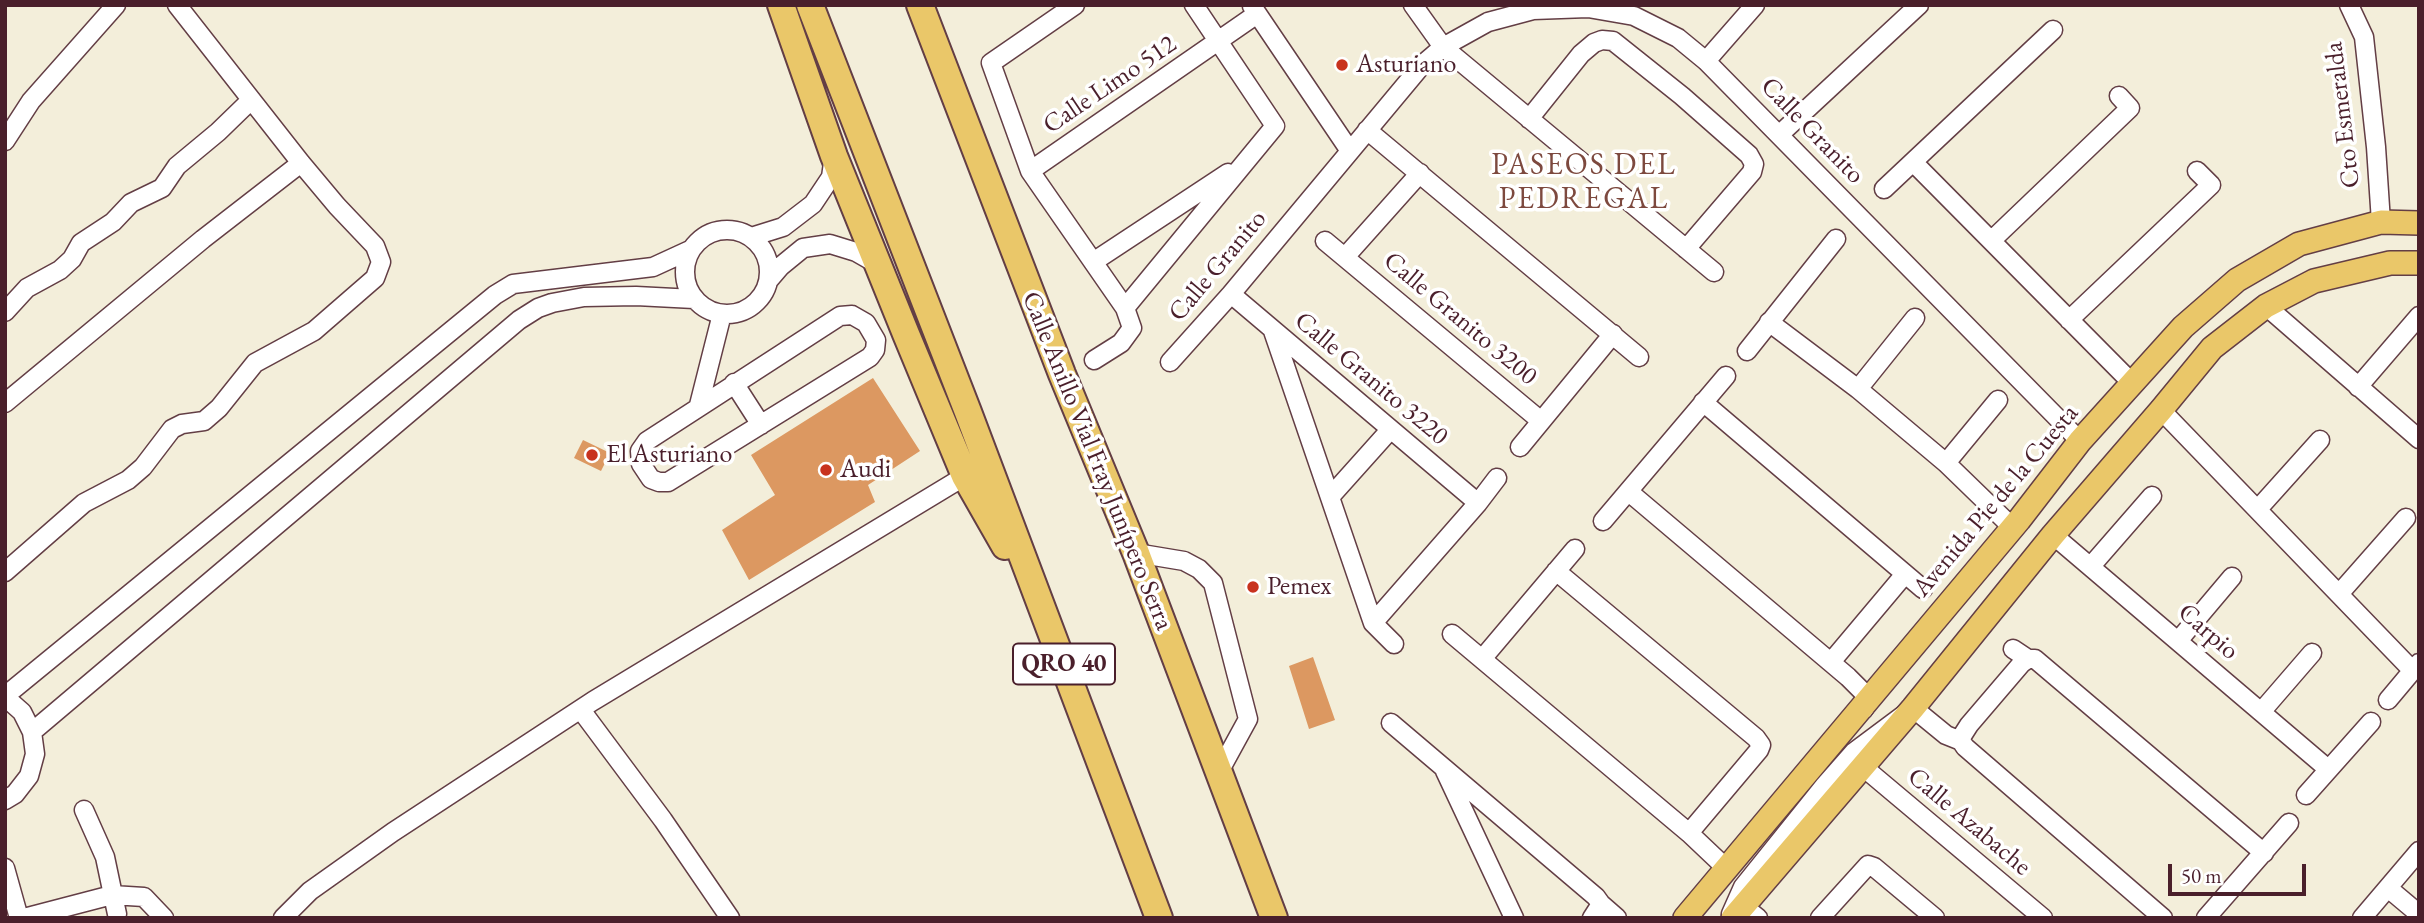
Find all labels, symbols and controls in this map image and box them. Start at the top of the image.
street label: Calle Limo 512 [1037,29,1183,141]
street label: Cto Esmeralda [2319,40,2367,190]
place label: Asturiano [1356,49,1456,81]
marker: Asturiano [1334,57,1350,73]
street label: Calle Granito [1754,71,1870,191]
district label: PASEOS DEL PEDREGAL [1493,148,1675,218]
street label: Calle Granito [1162,204,1274,328]
street label: Calle Granito 3200 [1377,246,1543,392]
street label: Calle Anillo Vial Fray Junípero Serra [1015,287,1179,635]
street label: Calle Granito 3220 [1288,306,1454,452]
street label: Avenida Pie de la Cuesta [1906,398,2086,604]
place label: El Asturiano [606,439,732,471]
marker: El Asturiano [584,447,600,463]
place label: Audi [840,454,891,486]
marker: Audi [818,462,834,478]
place label: Pemex [1267,571,1331,603]
marker: Pemex [1245,579,1261,595]
street label: Carpio [2171,597,2245,667]
road number: QRO 40 [1013,644,1115,684]
street label: Calle Azabache [1901,761,2037,883]
scale bar [2172,850,2310,894]
text: 50 m [2181,862,2222,889]

